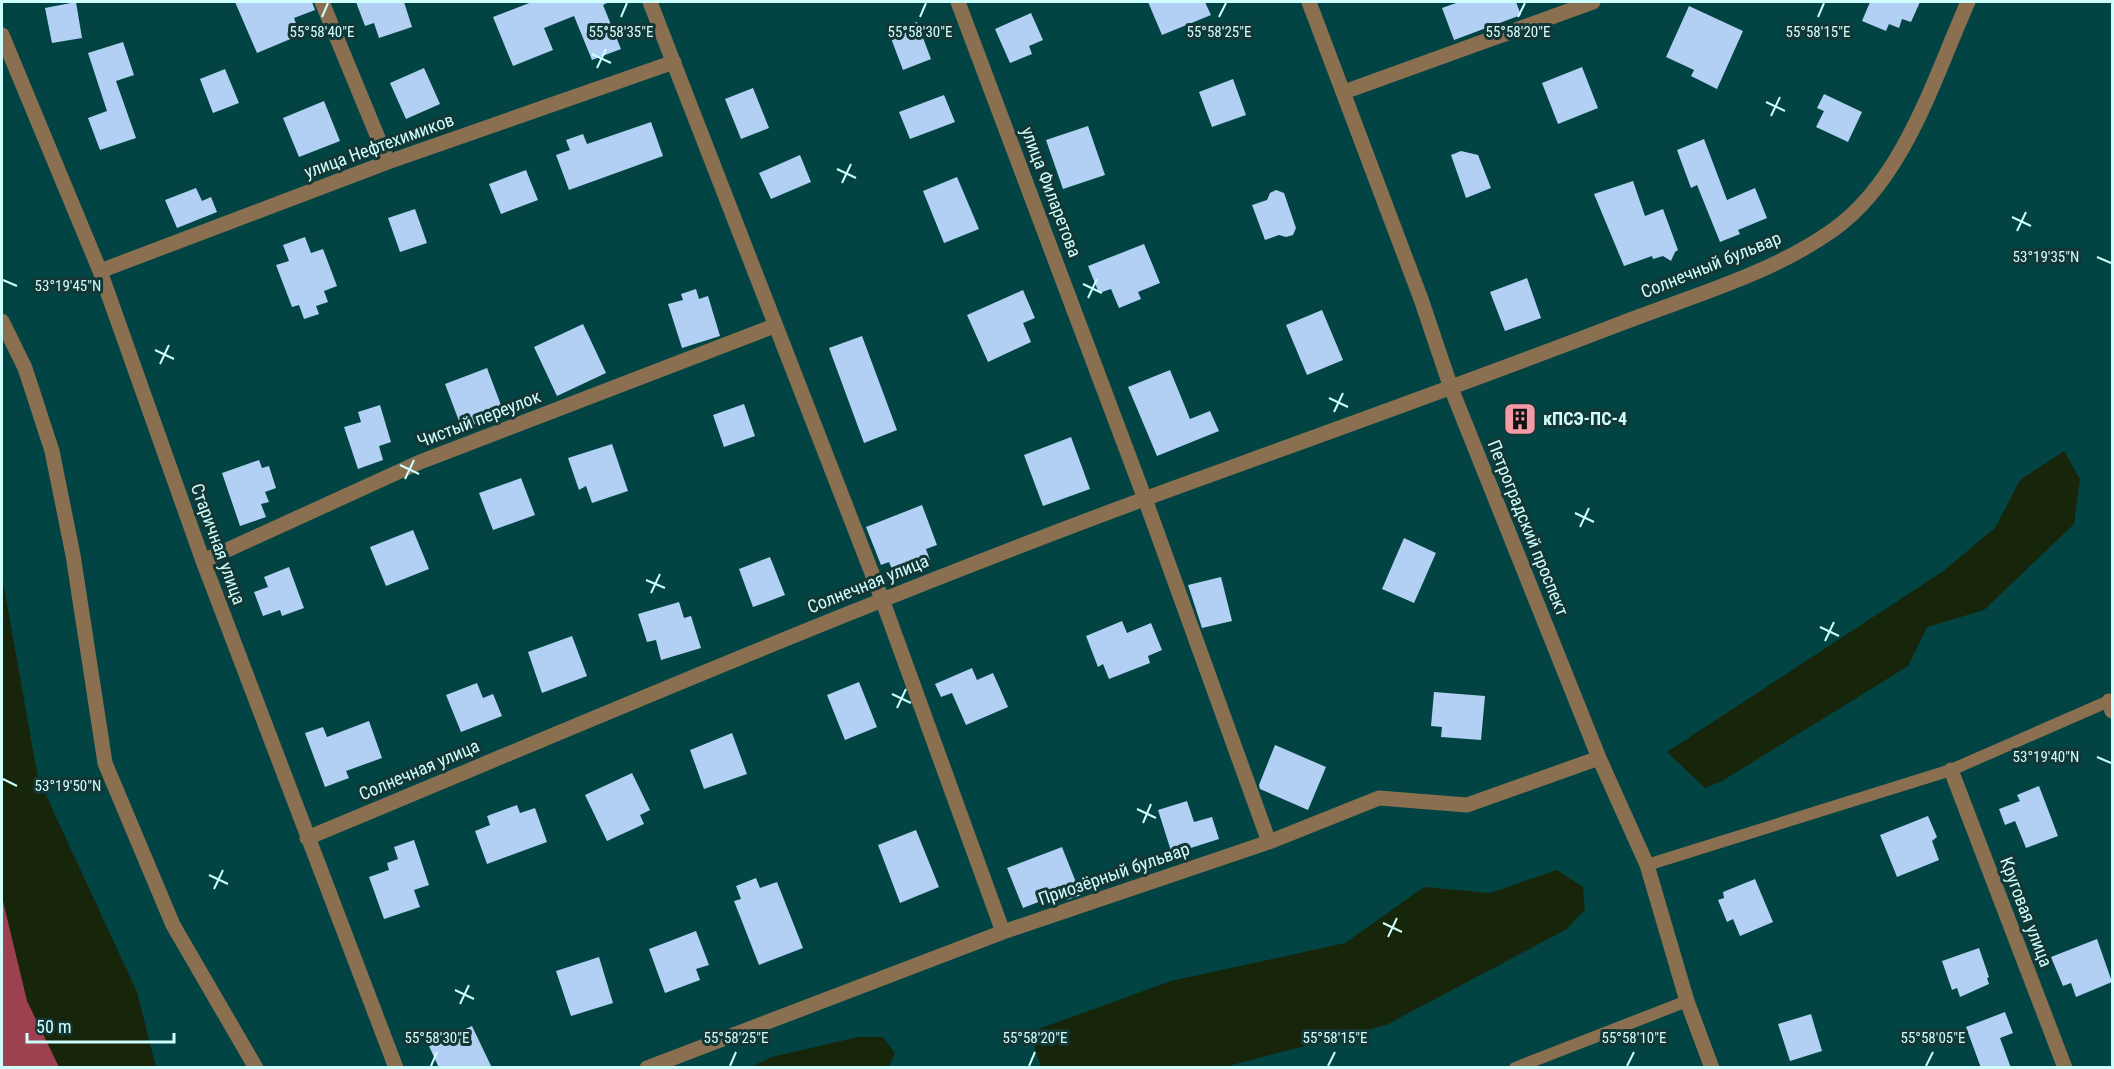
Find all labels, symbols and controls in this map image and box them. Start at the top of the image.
text: 55°58'40"E [290,23,354,41]
text: 55°58'35"E [589,23,653,41]
text: 55°58'30"E [888,23,952,41]
text: 55°58'25"E [1187,23,1251,41]
text: 55°58'20"E [1486,23,1550,41]
text: 55°58'15"E [1786,23,1850,41]
street label: улица Нефтехимиков [301,109,457,182]
street label: улица Филаретова [1017,124,1086,260]
street label: Солнечный бульвар [1638,227,1784,302]
text: 53°19'35"N [2013,248,2079,266]
text: 53°19'45"N [35,277,101,295]
street label: Чистый переулок [414,385,544,452]
building icon: кПСЭ-ПС-4 [1502,401,1538,437]
place label: кПСЭ-ПС-4 [1543,408,1627,429]
street label: Петроградский проспект [1484,437,1573,619]
street label: Старичная улица [187,480,250,607]
street label: Солнечная улица [804,550,931,617]
street label: Солнечная улица [355,735,482,804]
text: 53°19'40"N [2013,748,2079,766]
text: 53°19'50"N [35,777,101,795]
street label: Приозёрный бульвар [1035,838,1192,909]
street label: Круговая улица [1996,854,2057,970]
scale bar [27,1006,174,1044]
text: 50 m [36,1016,71,1037]
text: 55°58'30"E [405,1029,469,1047]
text: 55°58'25"E [704,1029,768,1047]
text: 55°58'20"E [1003,1029,1067,1047]
text: 55°58'15"E [1303,1029,1367,1047]
text: 55°58'10"E [1602,1029,1666,1047]
text: 55°58'05"E [1901,1029,1965,1047]

